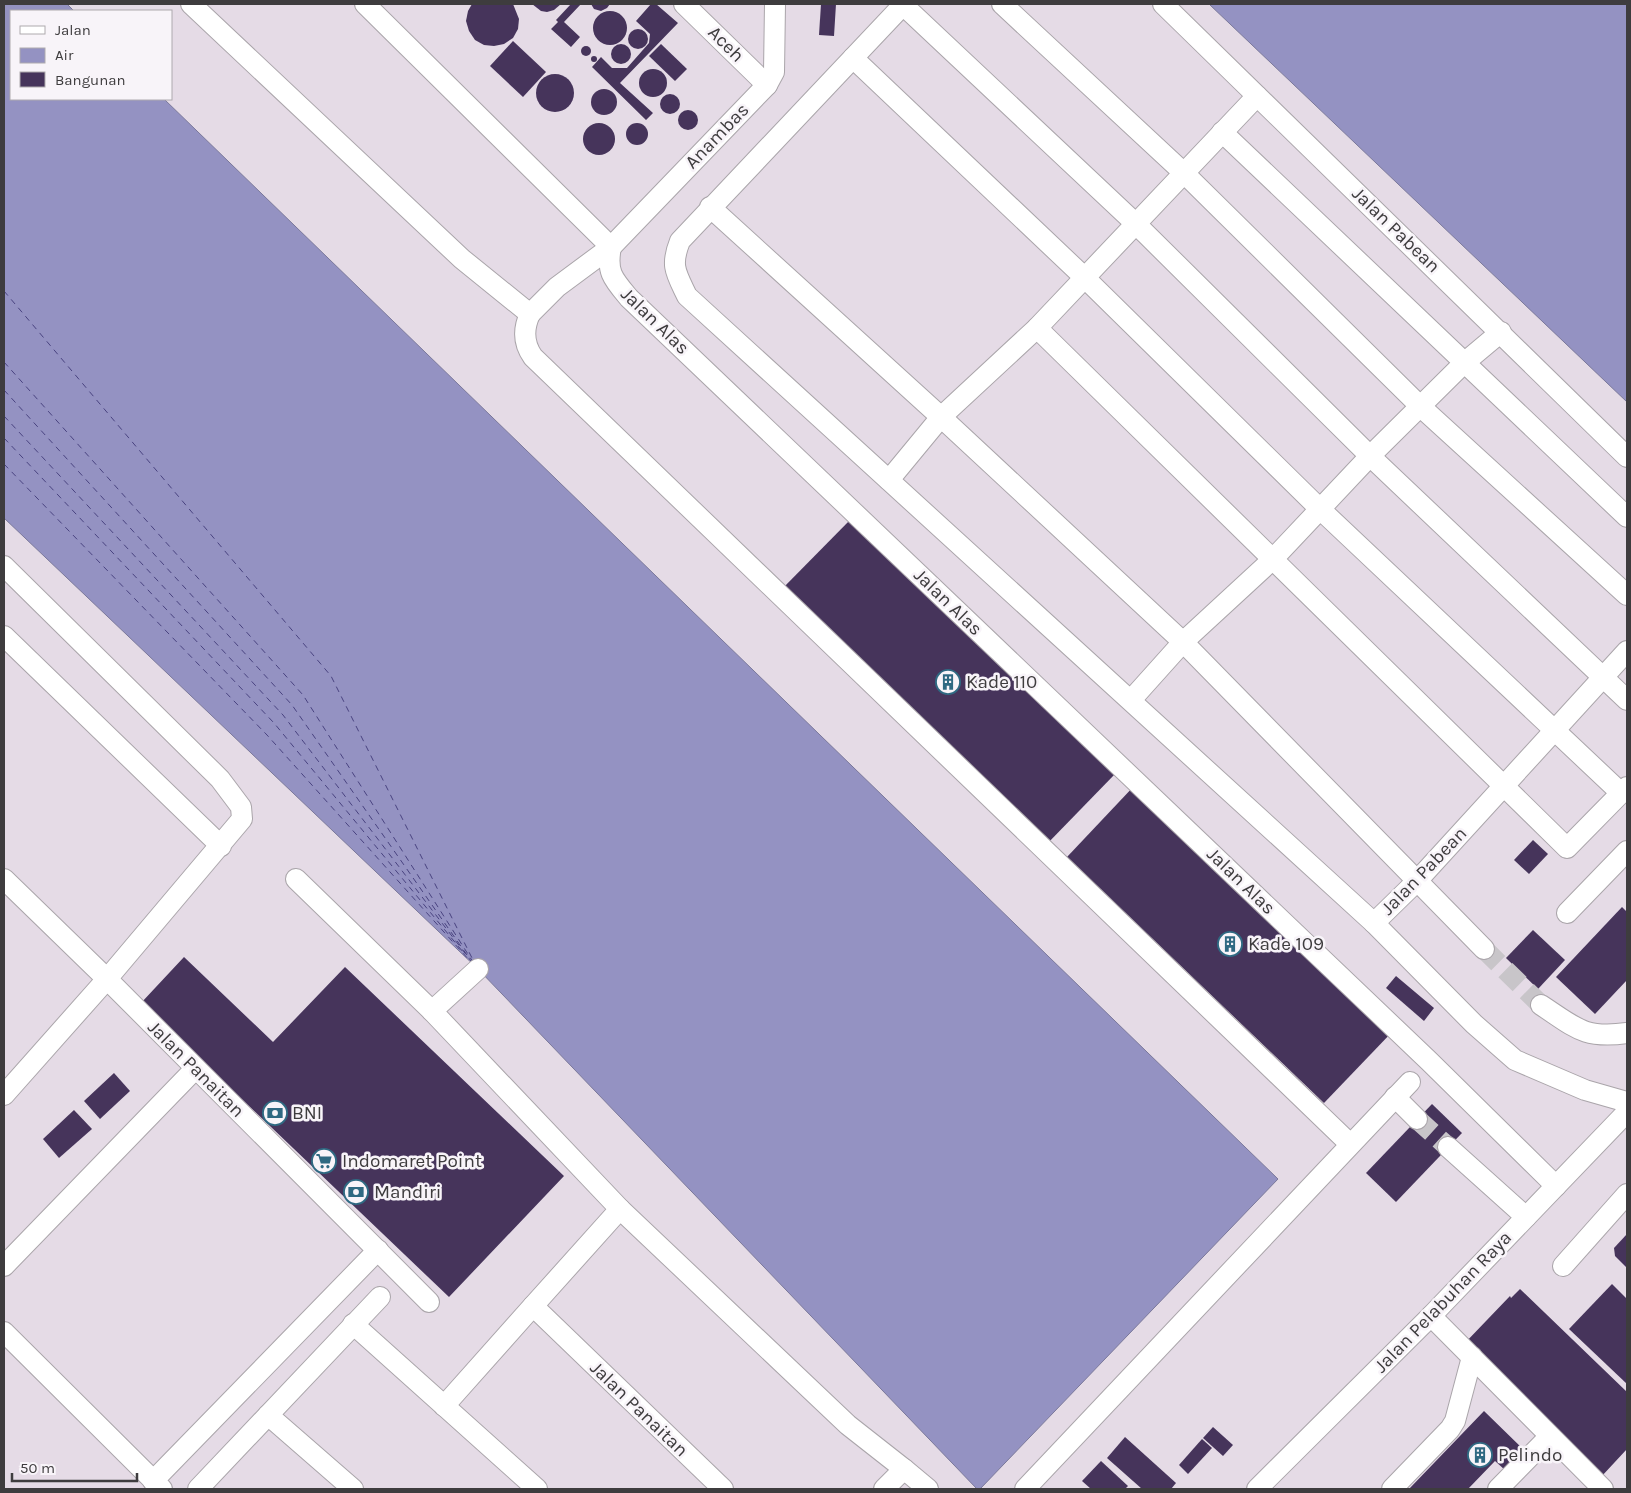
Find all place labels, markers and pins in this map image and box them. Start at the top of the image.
building icon: Kade 110 [935,669,961,695]
place label: Kade 110 [966,671,1037,693]
building icon: Kade 109 [1217,931,1243,957]
place label: Kade 109 [1248,933,1324,955]
bank icon: BNI [262,1100,288,1126]
place label: BNI [292,1102,322,1124]
supermarket icon: Indomaret Point [311,1148,337,1174]
place label: Indomaret Point [342,1150,482,1172]
bank icon: Mandiri [343,1179,369,1205]
place label: Mandiri [374,1181,441,1203]
building icon: Pelindo [1467,1442,1493,1468]
place label: Pelindo [1498,1444,1562,1466]

